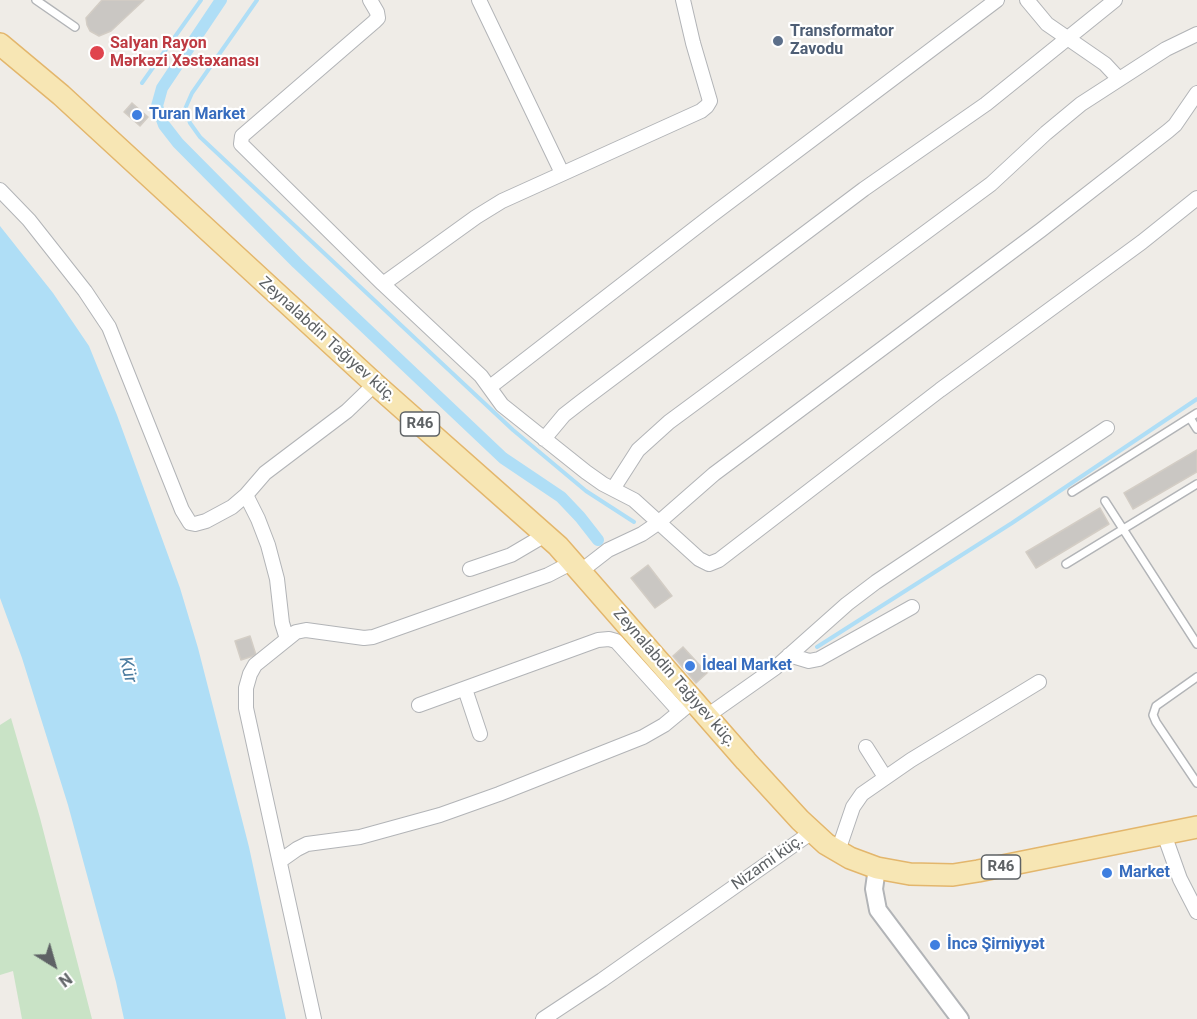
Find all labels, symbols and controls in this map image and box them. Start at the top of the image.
place label: Transformator Zavodu [790,22,894,60]
place label: Salyan Rayon Mərkəzi Xəstəxanası [110,34,259,72]
marker: Transformator Zavodu [771,34,785,48]
marker: Salyan Rayon Mərkəzi Xəstəxanası [88,44,106,62]
place label: Turan Market [149,105,245,125]
marker: Turan Market [130,108,144,122]
street label: Zeynalabdin Tağıyev küç. [255,273,399,407]
road number: R46 [400,412,440,436]
street label: Zeynalabdin Tağıyev küç. [608,605,740,751]
water label: Kür [113,655,141,685]
place label: İdeal Market [702,656,792,676]
marker: İdeal Market [683,659,697,673]
street label: Nizami küç. [728,831,808,895]
road number: R46 [982,855,1020,879]
place label: Market [1119,863,1170,883]
marker: Market [1100,866,1114,880]
north arrow [24,935,84,995]
place label: İncə Şirniyyət [947,935,1045,955]
marker: İncə Şirniyyət [928,938,942,952]
text: N [55,969,75,991]

